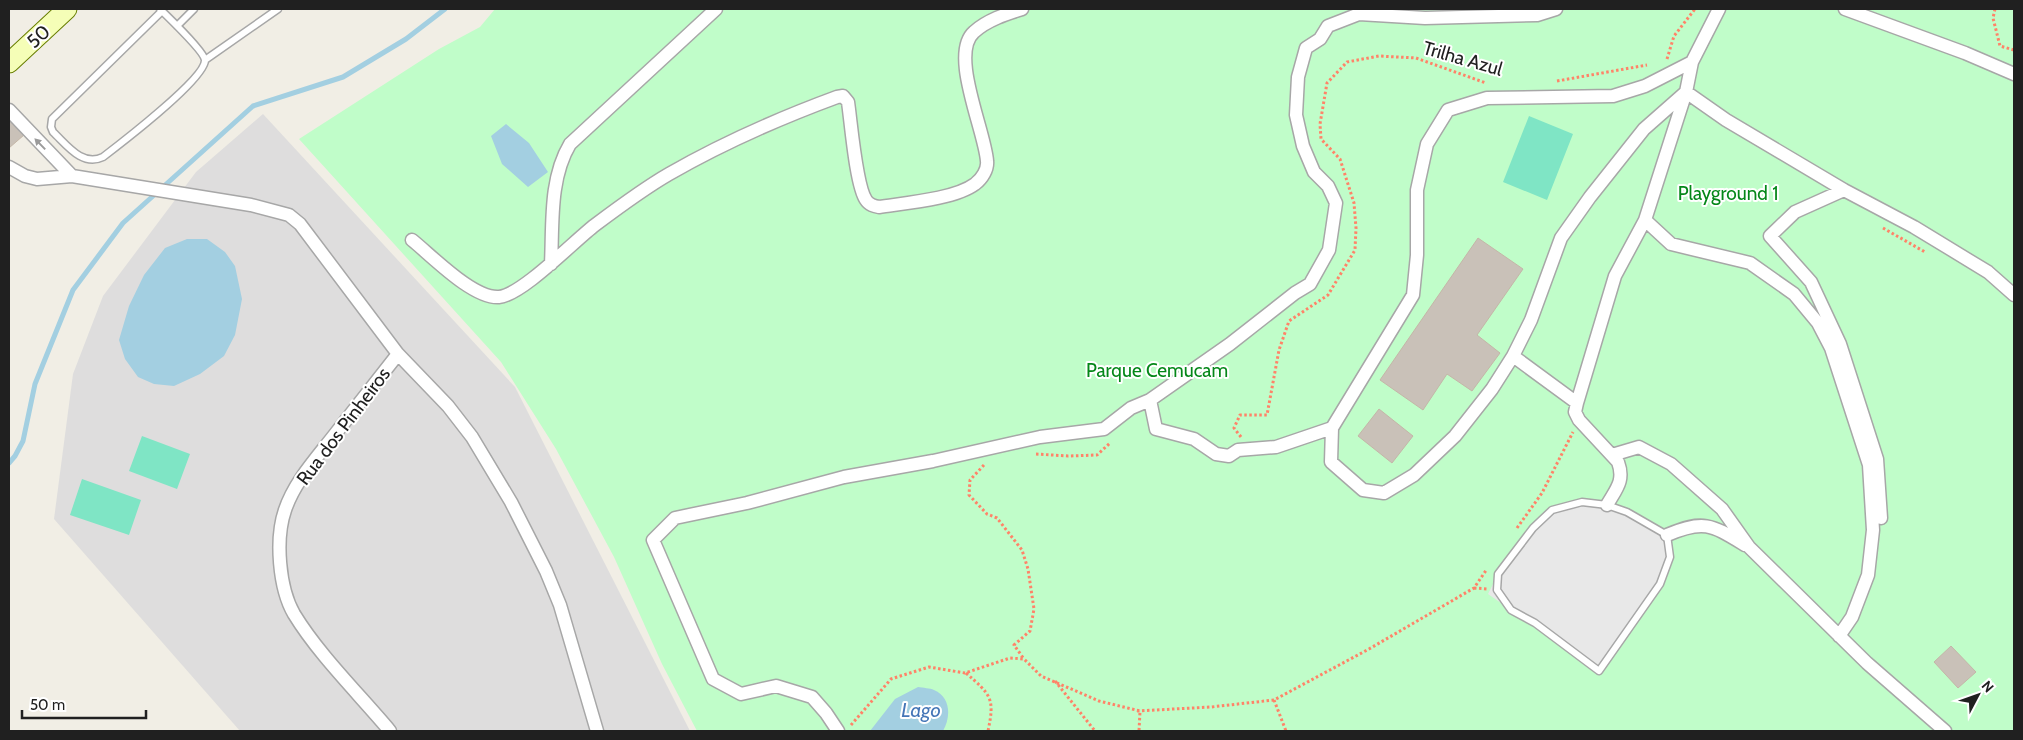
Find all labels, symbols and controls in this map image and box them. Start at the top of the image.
street label: 50 [22,20,55,53]
street label: Trilha Azul [1420,36,1506,81]
one-way arrow [34,138,46,150]
park label: Playground 1 [1678,182,1778,205]
park label: Parque Cemucam [1086,359,1228,382]
street label: Rua dos Pinheiros [292,363,395,490]
north arrow [1953,670,2003,720]
text: N [1978,677,1998,696]
scale bar [22,688,146,720]
text: 50 m [30,696,65,714]
water label: Lago [901,698,941,722]

